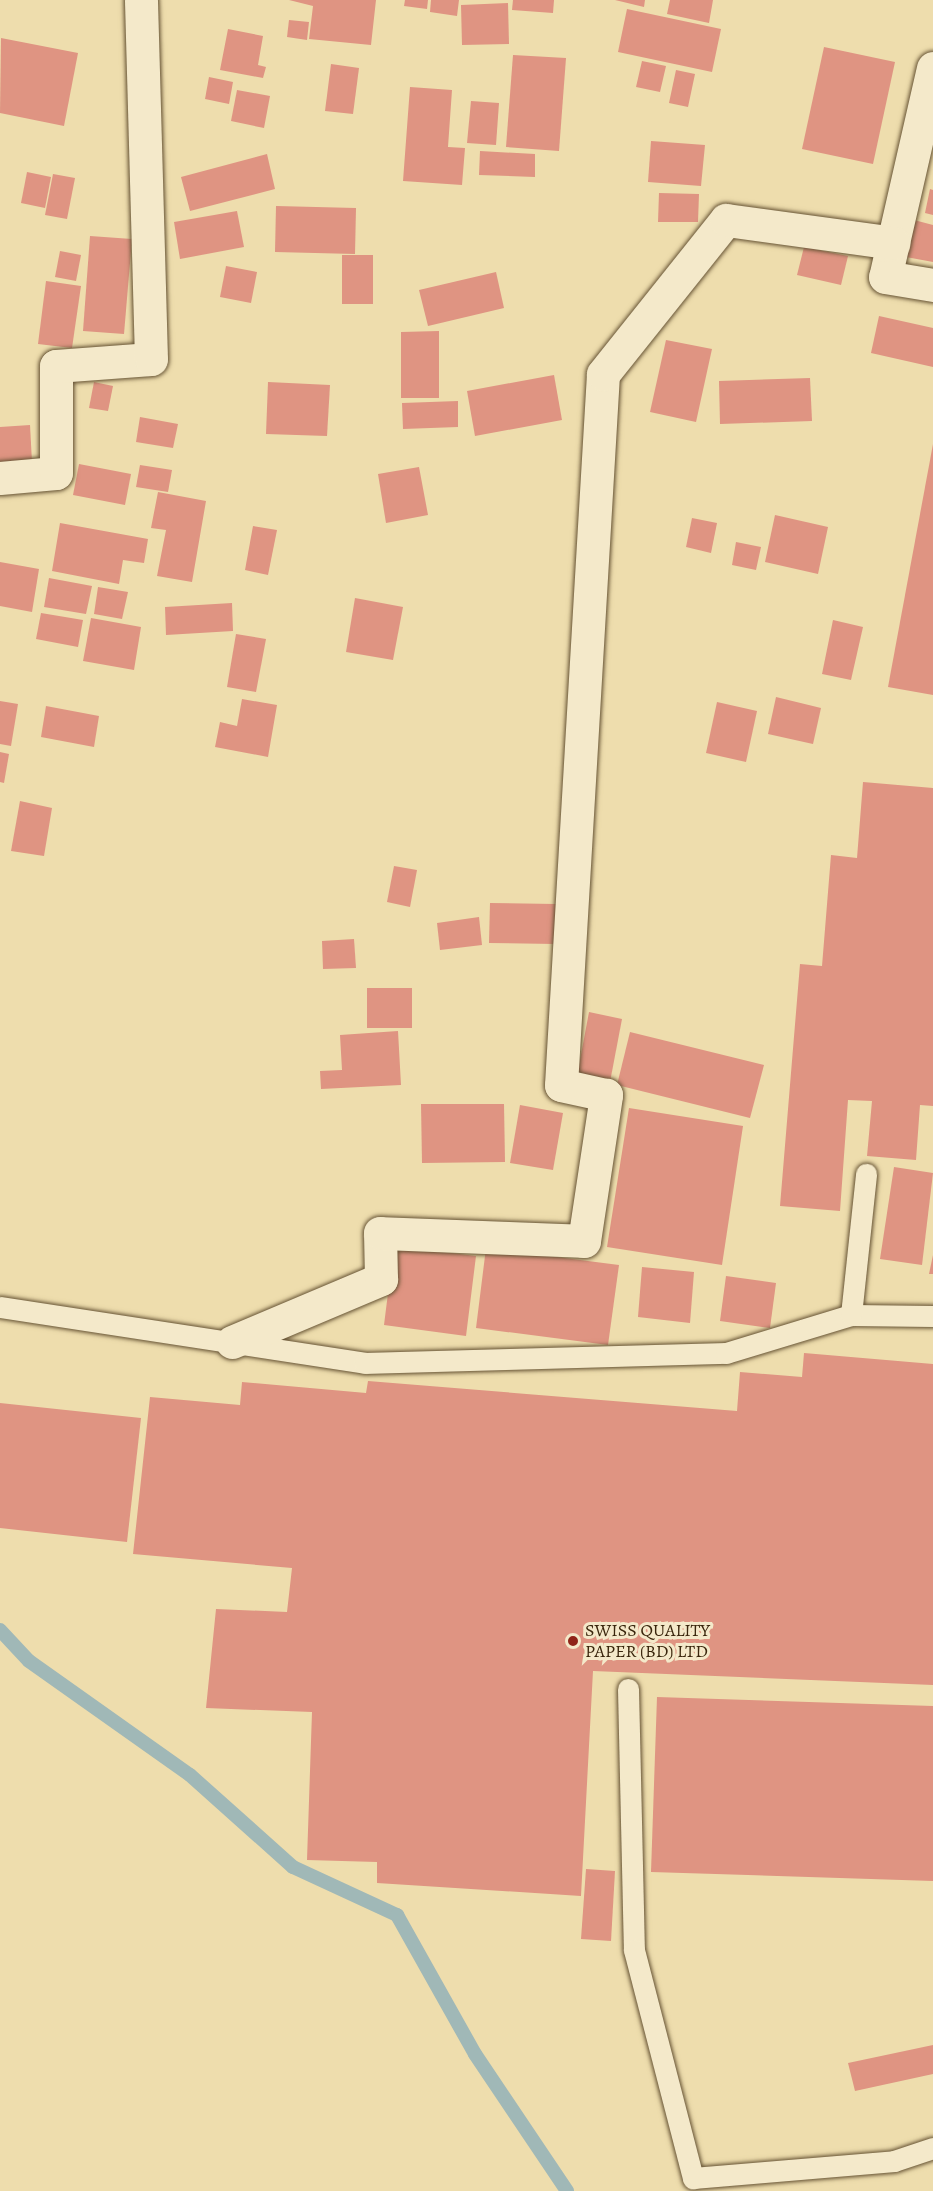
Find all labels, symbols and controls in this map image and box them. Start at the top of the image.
place label: SWISS QUALITY PAPER (BD) LTD [585,1620,710,1662]
marker: SWISS QUALITY PAPER (BD) LTD [566,1634,580,1648]

